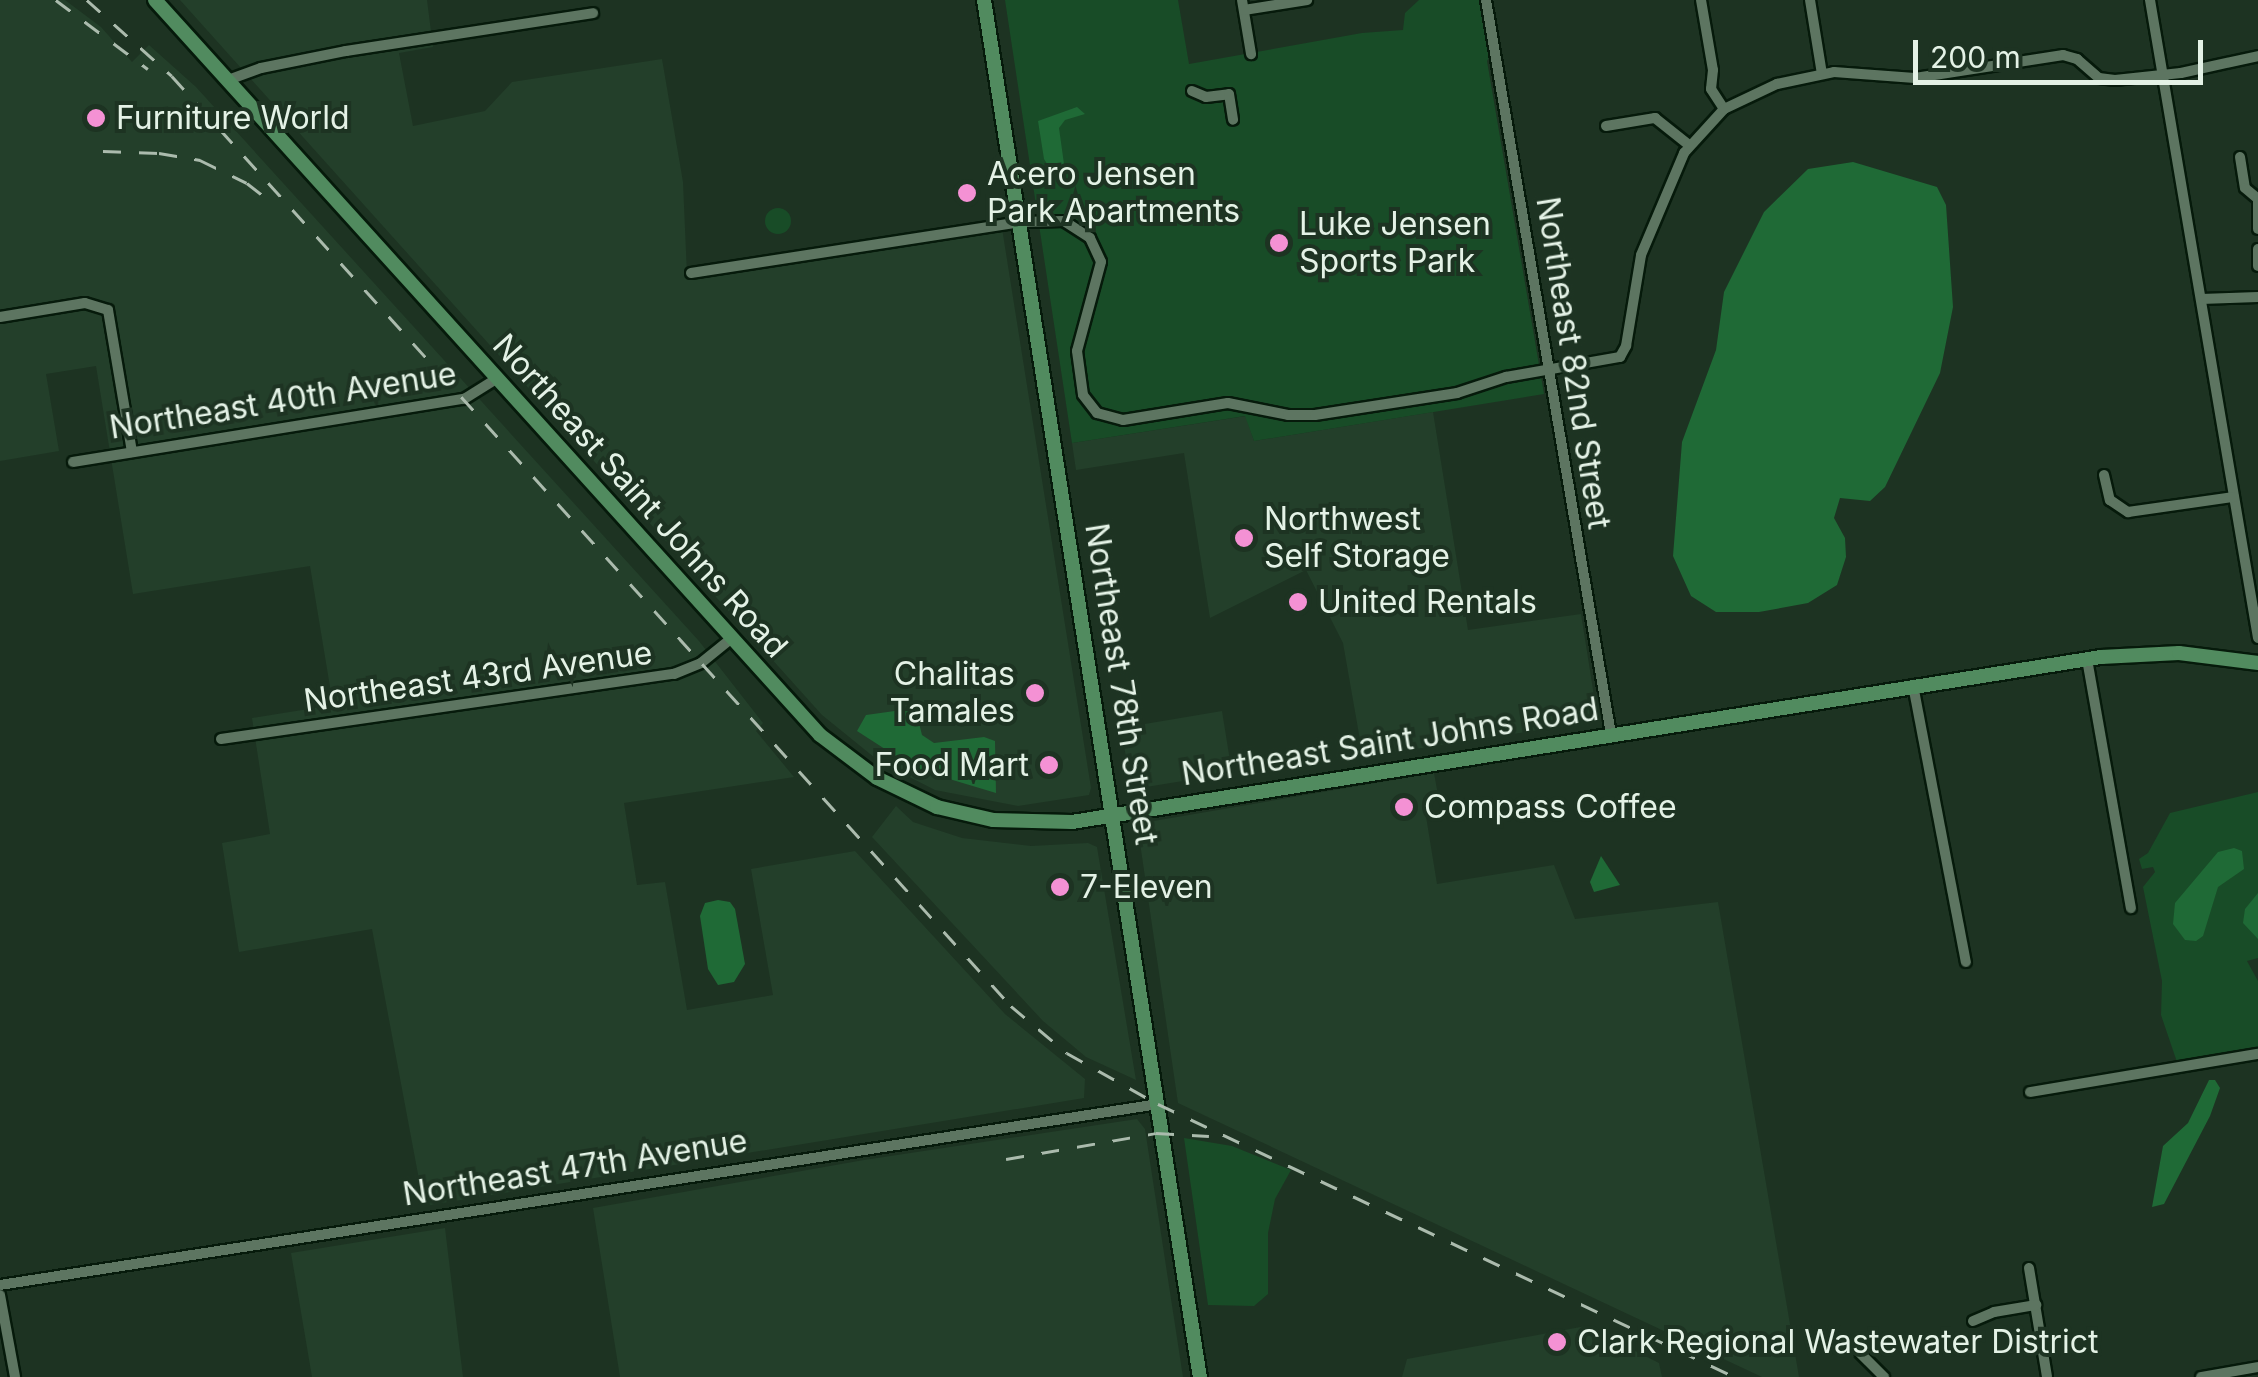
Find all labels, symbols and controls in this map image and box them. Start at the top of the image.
scale bar [1918,20,2208,82]
text: 200 m [1930,39,2021,75]
place label: Furniture World [116,99,349,137]
marker: Furniture World [85,107,107,129]
place label: Acero Jensen Park Apartments [987,156,1240,231]
marker: Acero Jensen Park Apartments [956,182,978,204]
street label: Northeast 82nd Street [1528,194,1618,532]
place label: Luke Jensen Sports Park [1299,206,1491,281]
marker: Luke Jensen Sports Park [1268,232,1290,254]
street label: Northeast Saint Johns Road [485,327,795,665]
street label: Northeast 40th Avenue [107,355,459,447]
place label: Northwest Self Storage [1264,501,1450,576]
street label: Northeast 78th Street [1077,521,1165,847]
marker: Northwest Self Storage [1233,527,1255,549]
place label: United Rentals [1318,583,1537,621]
marker: United Rentals [1287,591,1309,613]
street label: Northeast 43rd Avenue [301,634,655,720]
place label: Chalitas Tamales [889,656,1015,731]
marker: Chalitas Tamales [1024,682,1046,704]
street label: Northeast Saint Johns Road [1179,690,1601,794]
place label: Food Mart [875,746,1029,784]
marker: Food Mart [1038,754,1060,776]
place label: Compass Coffee [1424,788,1677,826]
marker: Compass Coffee [1393,796,1415,818]
place label: 7-Eleven [1080,868,1213,906]
marker: 7-Eleven [1049,876,1071,898]
street label: Northeast 47th Avenue [400,1122,750,1214]
place label: Clark Regional Wastewater District [1577,1323,2098,1361]
marker: Clark Regional Wastewater District [1546,1331,1568,1353]

